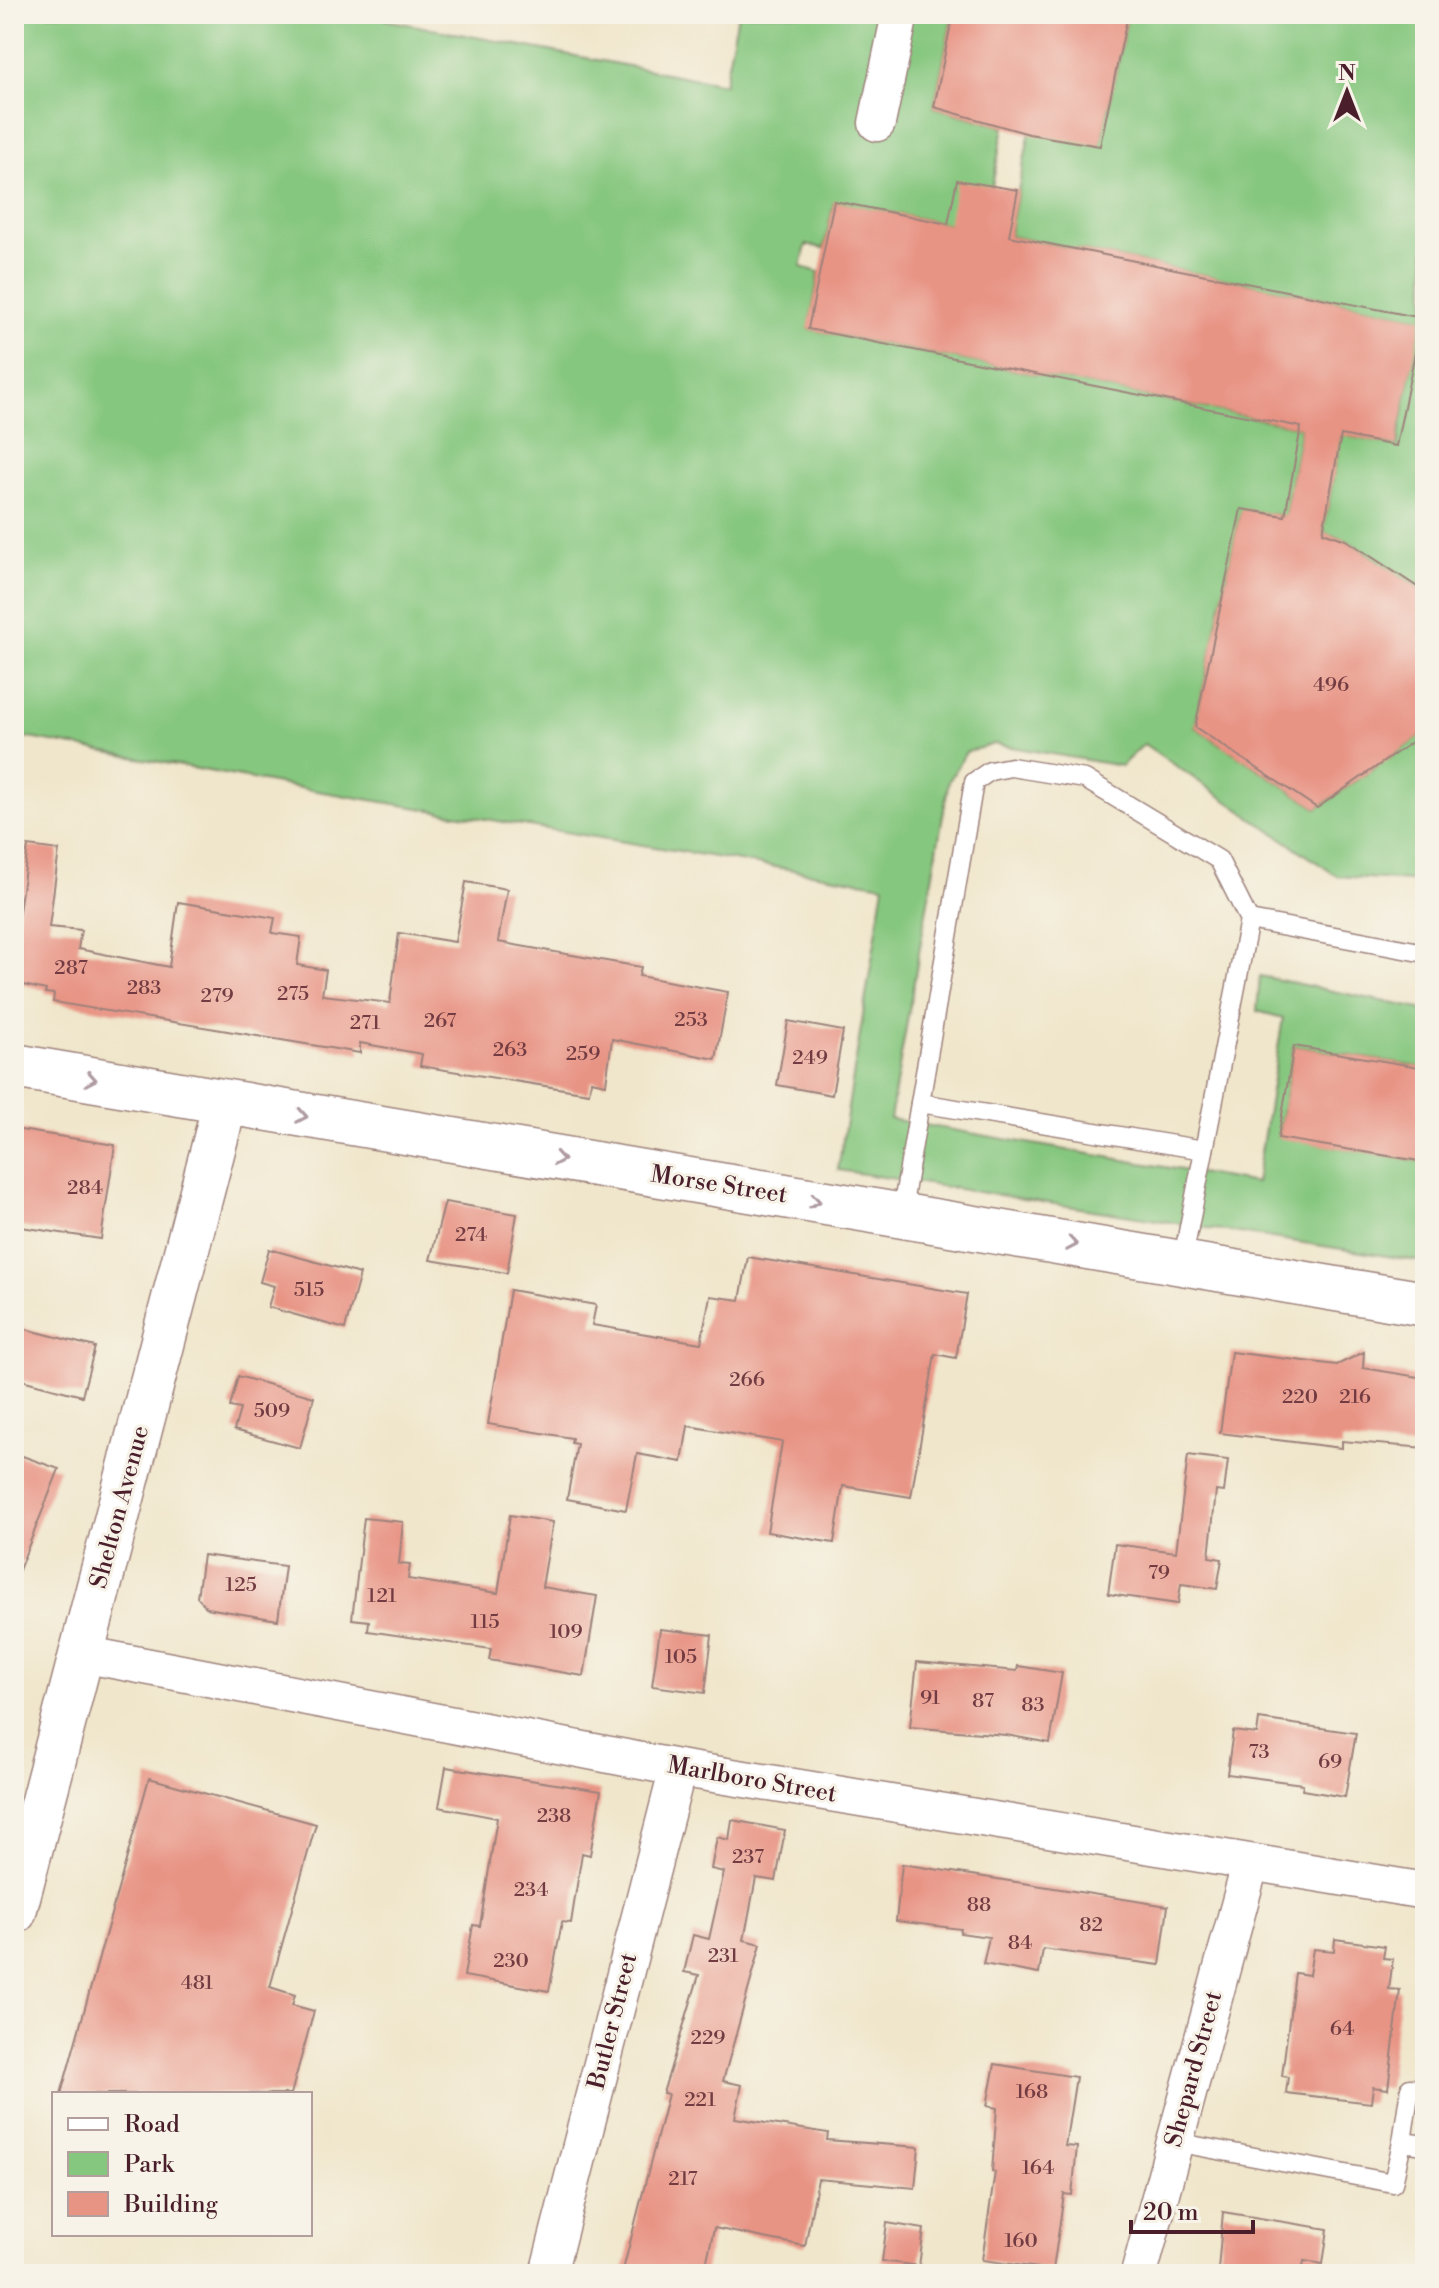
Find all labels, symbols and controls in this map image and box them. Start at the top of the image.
north arrow [1307,52,1387,132]
text: N [1338,60,1356,87]
house number: 496 [1313,673,1349,698]
house number: 287 [54,956,88,981]
house number: 283 [127,976,161,1001]
house number: 275 [277,982,309,1007]
house number: 279 [200,984,234,1009]
house number: 253 [674,1008,708,1033]
house number: 267 [424,1009,456,1034]
house number: 271 [350,1011,381,1036]
house number: 263 [493,1038,527,1063]
house number: 259 [566,1042,600,1067]
house number: 249 [792,1046,828,1071]
one-way arrow [84,1070,98,1087]
one-way arrow [296,1106,309,1123]
one-way arrow [552,1149,566,1166]
street label: Morse Street [649,1159,790,1211]
house number: 284 [67,1176,103,1201]
one-way arrow [808,1192,822,1209]
house number: 274 [455,1223,487,1248]
one-way arrow [1065,1235,1078,1252]
house number: 515 [294,1278,324,1303]
house number: 266 [729,1368,765,1393]
house number: 220 [1282,1385,1318,1410]
house number: 216 [1339,1385,1371,1410]
house number: 509 [254,1399,290,1424]
street label: Shelton Avenue [84,1422,156,1592]
house number: 79 [1148,1561,1170,1586]
house number: 125 [225,1573,257,1598]
house number: 121 [367,1584,397,1609]
house number: 115 [471,1610,499,1635]
house number: 109 [549,1620,583,1645]
house number: 105 [665,1645,697,1670]
house number: 91 [920,1686,940,1711]
house number: 87 [972,1689,994,1714]
house number: 83 [1021,1693,1045,1718]
house number: 73 [1249,1740,1269,1765]
street label: Marlboro Street [665,1750,839,1810]
house number: 69 [1318,1750,1342,1775]
house number: 238 [537,1804,571,1829]
house number: 237 [732,1845,764,1870]
house number: 234 [514,1878,548,1903]
house number: 88 [967,1893,991,1918]
house number: 82 [1079,1913,1103,1938]
house number: 84 [1008,1931,1032,1956]
house number: 231 [708,1944,739,1969]
house number: 230 [493,1949,529,1974]
street label: Butler Street [581,1949,644,2093]
house number: 481 [181,1971,214,1996]
street label: Shepard Street [1159,1987,1229,2150]
house number: 64 [1330,2017,1354,2042]
house number: 229 [691,2026,725,2051]
house number: 168 [1016,2080,1048,2105]
house number: 221 [684,2088,716,2113]
legend [52,2092,312,2236]
text: Road [124,2110,180,2140]
text: Park [124,2150,175,2180]
house number: 164 [1022,2156,1054,2181]
house number: 217 [668,2167,698,2192]
scale bar [1131,2184,1253,2234]
text: Building [123,2190,218,2220]
text: 20 m [1143,2198,1199,2228]
house number: 160 [1004,2229,1038,2254]

